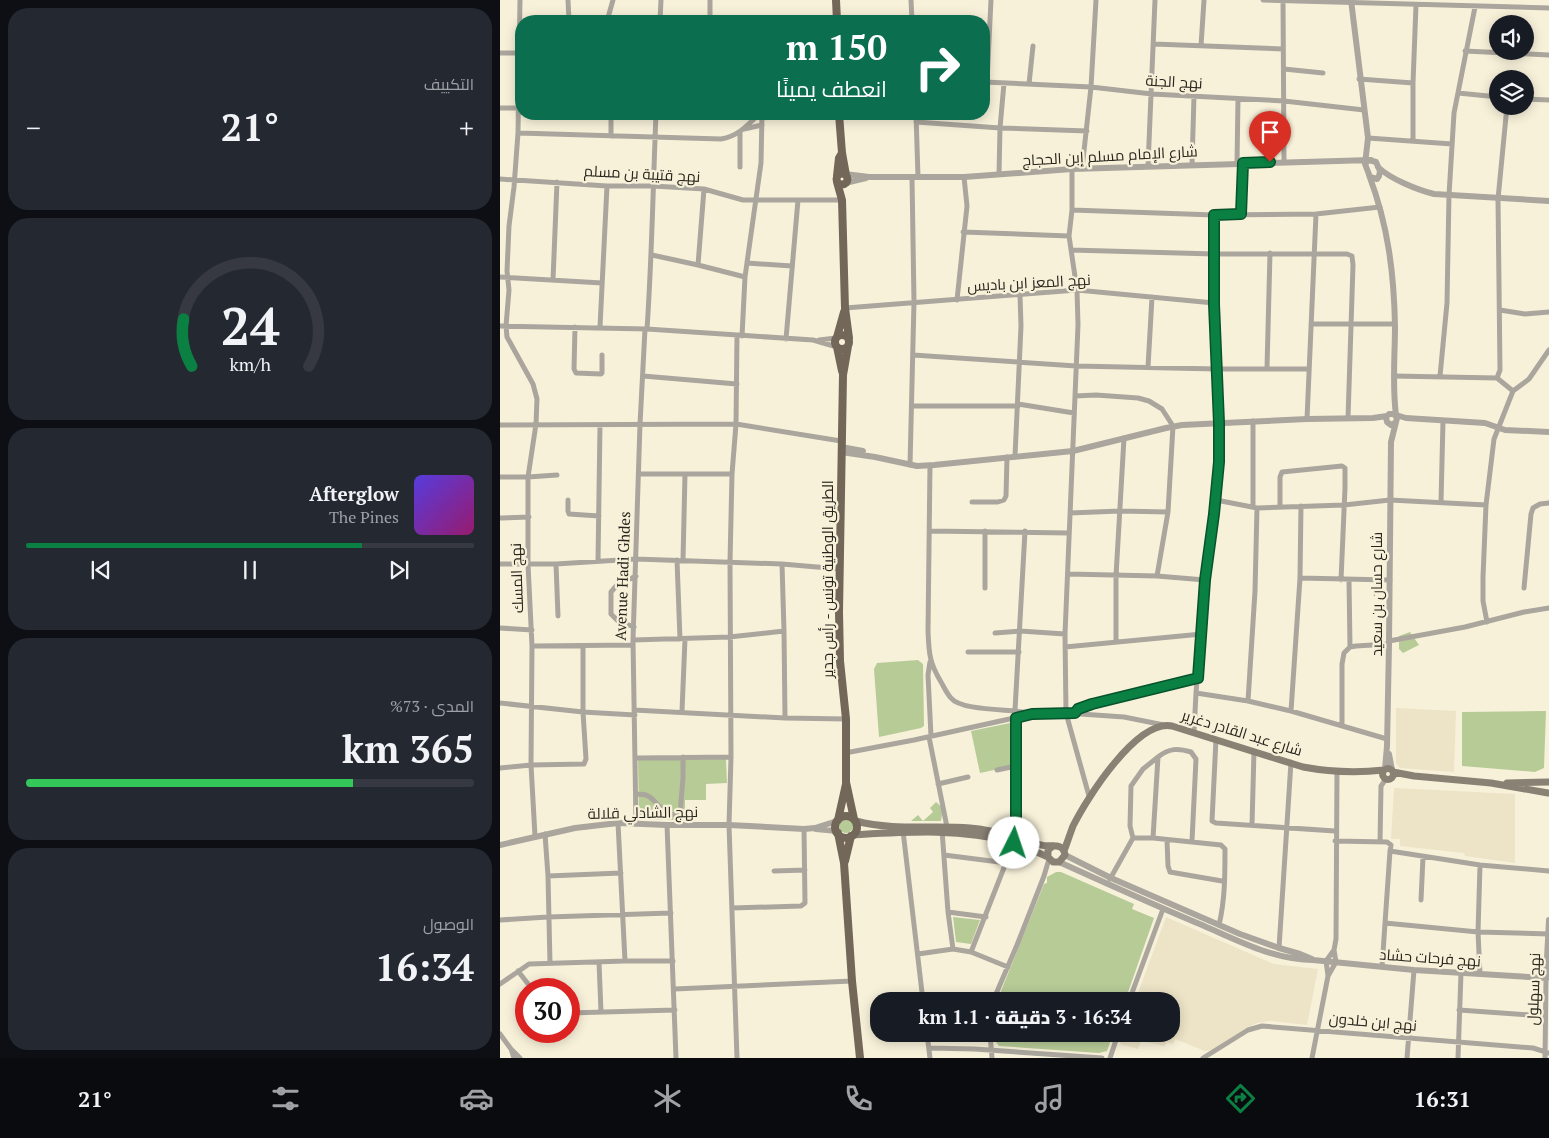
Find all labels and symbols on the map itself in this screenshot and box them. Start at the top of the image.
street label: نهج الجنة [1145,70,1203,94]
pin [1249,111,1291,162]
street label: شارع اﻹمام مسلم إبن الحجاج [1022,140,1198,172]
street label: نهج قتيبة بن مسلم [583,160,701,188]
street label: نهج المعز ابن باديس [967,269,1091,297]
street label: الطريق الوطنية تونس - رأس جدير [817,480,838,679]
street label: Avenue Hadi Ghdes [610,511,634,641]
street label: شارع حسان بن سعيد [1366,532,1388,656]
street label: نهج المسك [505,542,529,614]
street label: شارع عبد القادر دغرير [1178,704,1305,762]
street label: نهج الشادلي قلالة [588,801,699,826]
position arrow [987,816,1039,868]
street label: نهج فرحات حشاد [1378,943,1482,973]
street label: نهج سهلول [1522,952,1546,1026]
speed limit sign: 30 [515,978,580,1043]
street label: نهج ابن خلدون [1328,1007,1418,1037]

